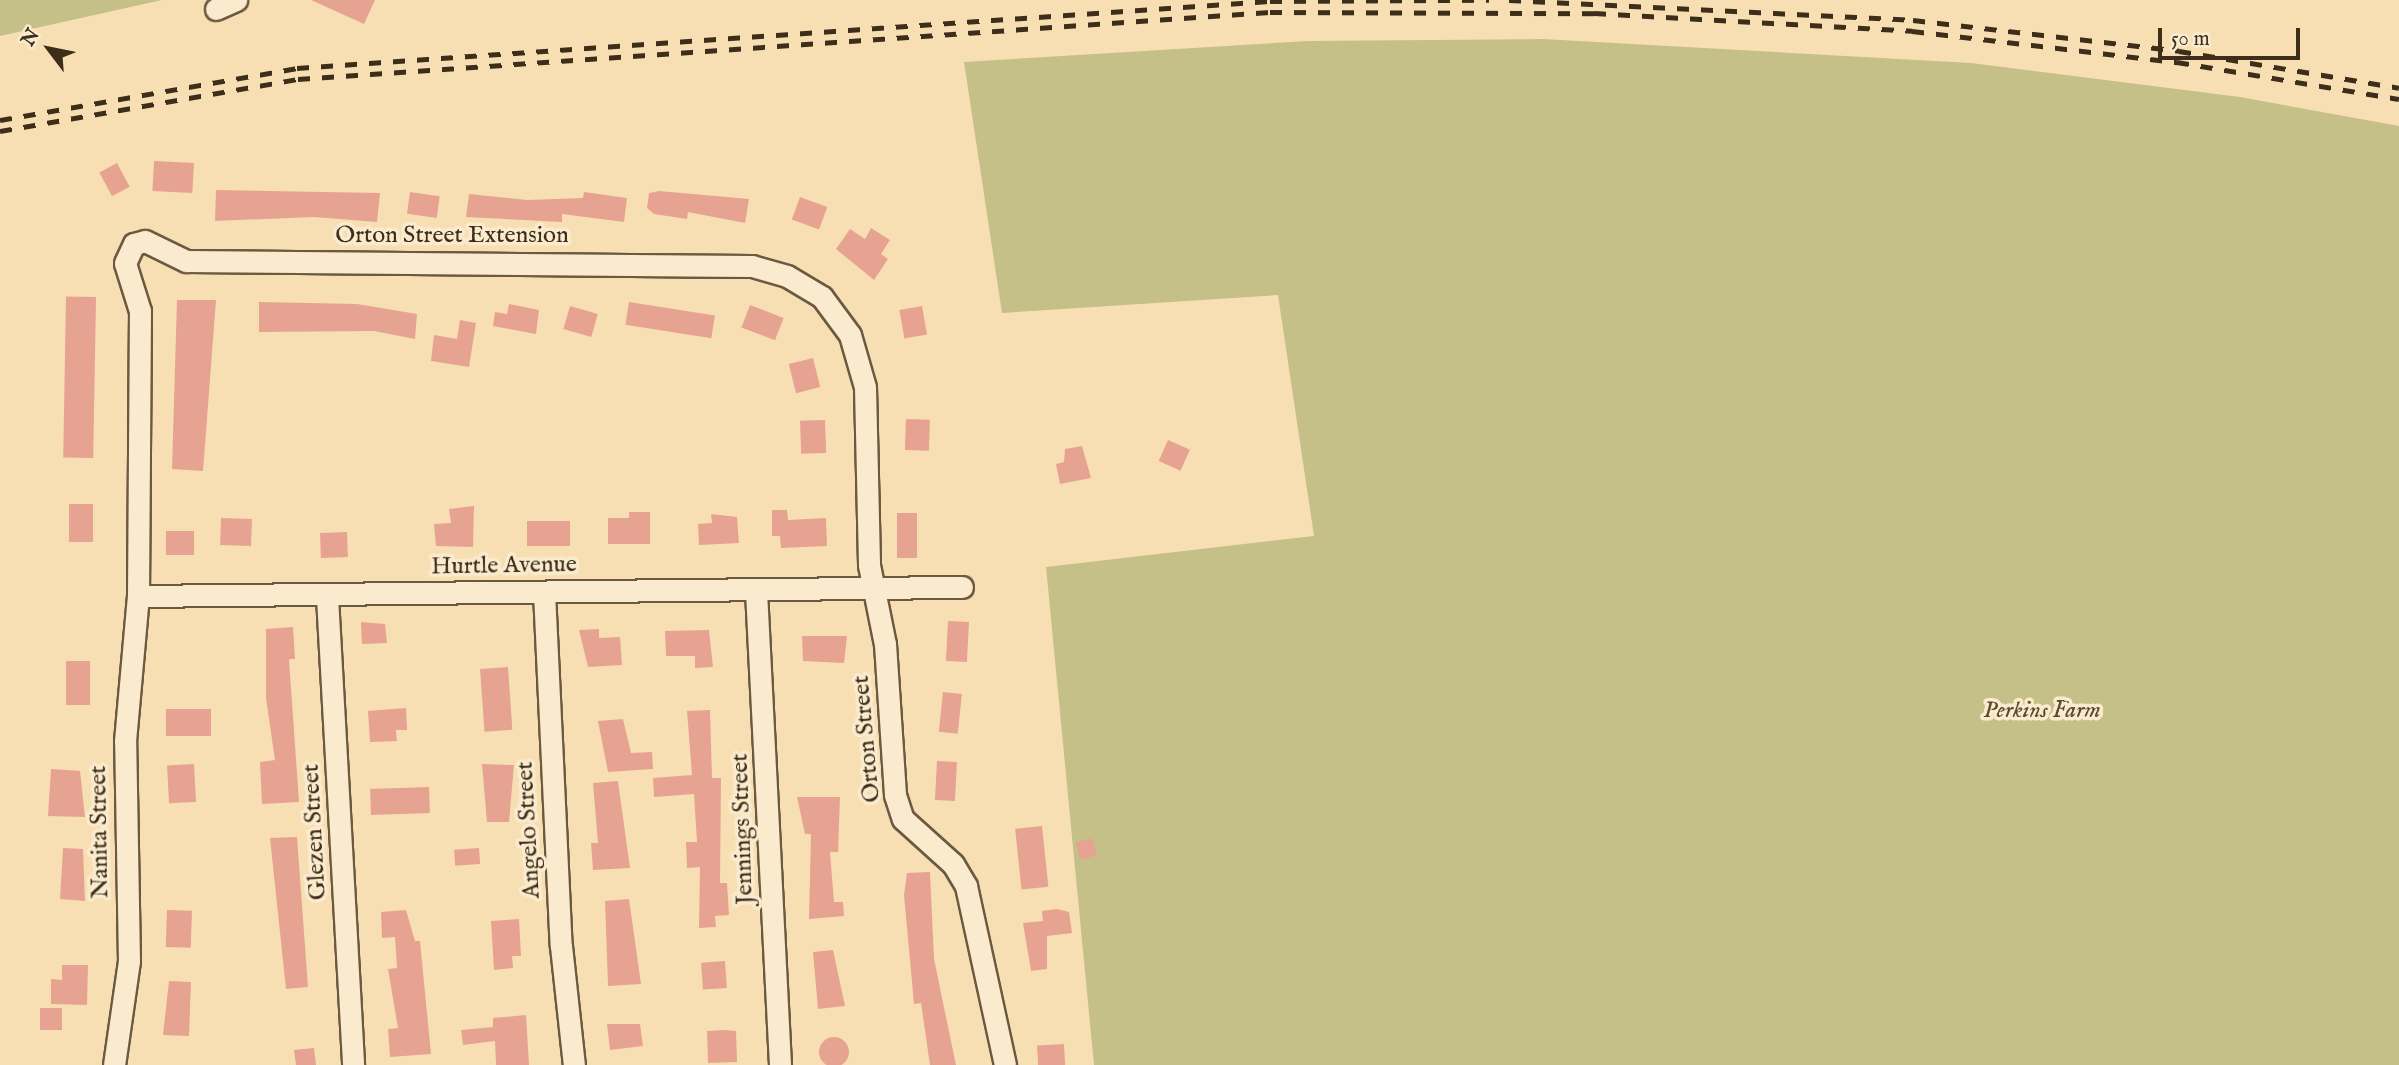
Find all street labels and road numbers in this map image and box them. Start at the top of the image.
street label: Orton Street Extension [335,222,569,250]
street label: Hurtle Avenue [431,550,577,582]
street label: Orton Street [847,674,887,804]
street label: Jennings Street [726,753,760,905]
street label: Angelo Street [511,761,547,899]
street label: Glezen Street [297,763,333,901]
street label: Nanita Street [84,765,116,899]

